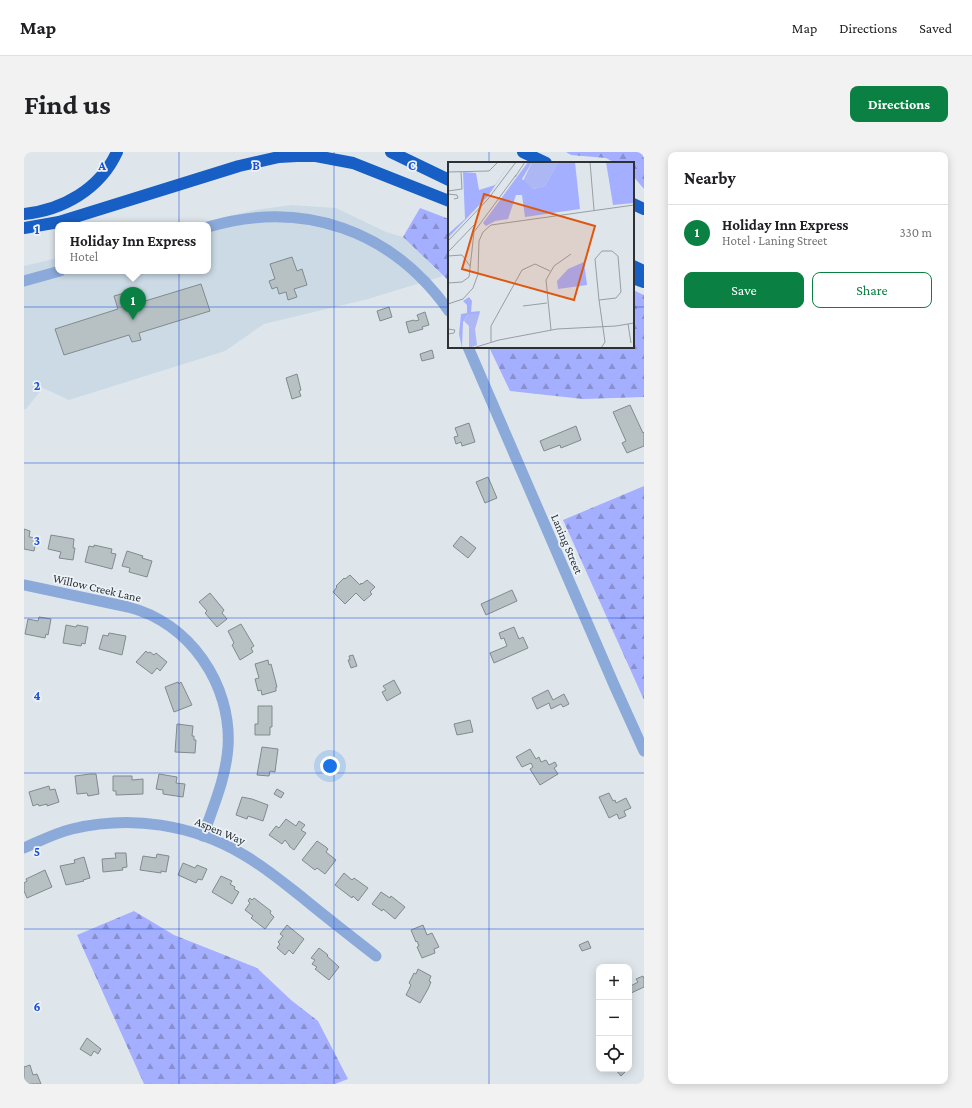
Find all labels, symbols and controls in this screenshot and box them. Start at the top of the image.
text: Map [20,17,56,38]
text: Map [792,20,817,36]
text: Directions [839,20,897,36]
text: Saved [919,20,952,36]
button: Directions [850,86,948,122]
text: Find us [24,89,111,120]
text: A [97,158,106,173]
text: B [252,158,260,173]
text: C [408,158,416,173]
inset map [448,162,634,348]
text: Nearby [684,169,736,188]
text: Holiday Inn Express [722,217,848,233]
text: 1 [35,222,40,237]
popup [55,222,211,274]
text: 1 [695,225,699,240]
text: 330 m [899,225,932,240]
text: Holiday Inn Express [70,233,196,249]
text: Hotel · Laning Street [722,233,827,248]
text: Hotel [70,249,98,264]
button: Save [684,272,804,308]
button: Share [812,272,932,308]
pin: 1 [120,287,146,320]
text: 2 [34,378,41,393]
street label: Laning Street [548,512,586,577]
text: 3 [34,533,40,548]
street label: Willow Creek Lane [52,571,142,605]
text: 4 [33,688,41,703]
your location [320,756,340,776]
street label: Aspen Way [193,814,248,848]
text: 5 [34,844,40,859]
map controls [596,964,632,1072]
button: + [596,964,632,1000]
text: 6 [33,999,41,1014]
button: − [596,1000,632,1036]
button: locate [596,1036,632,1072]

